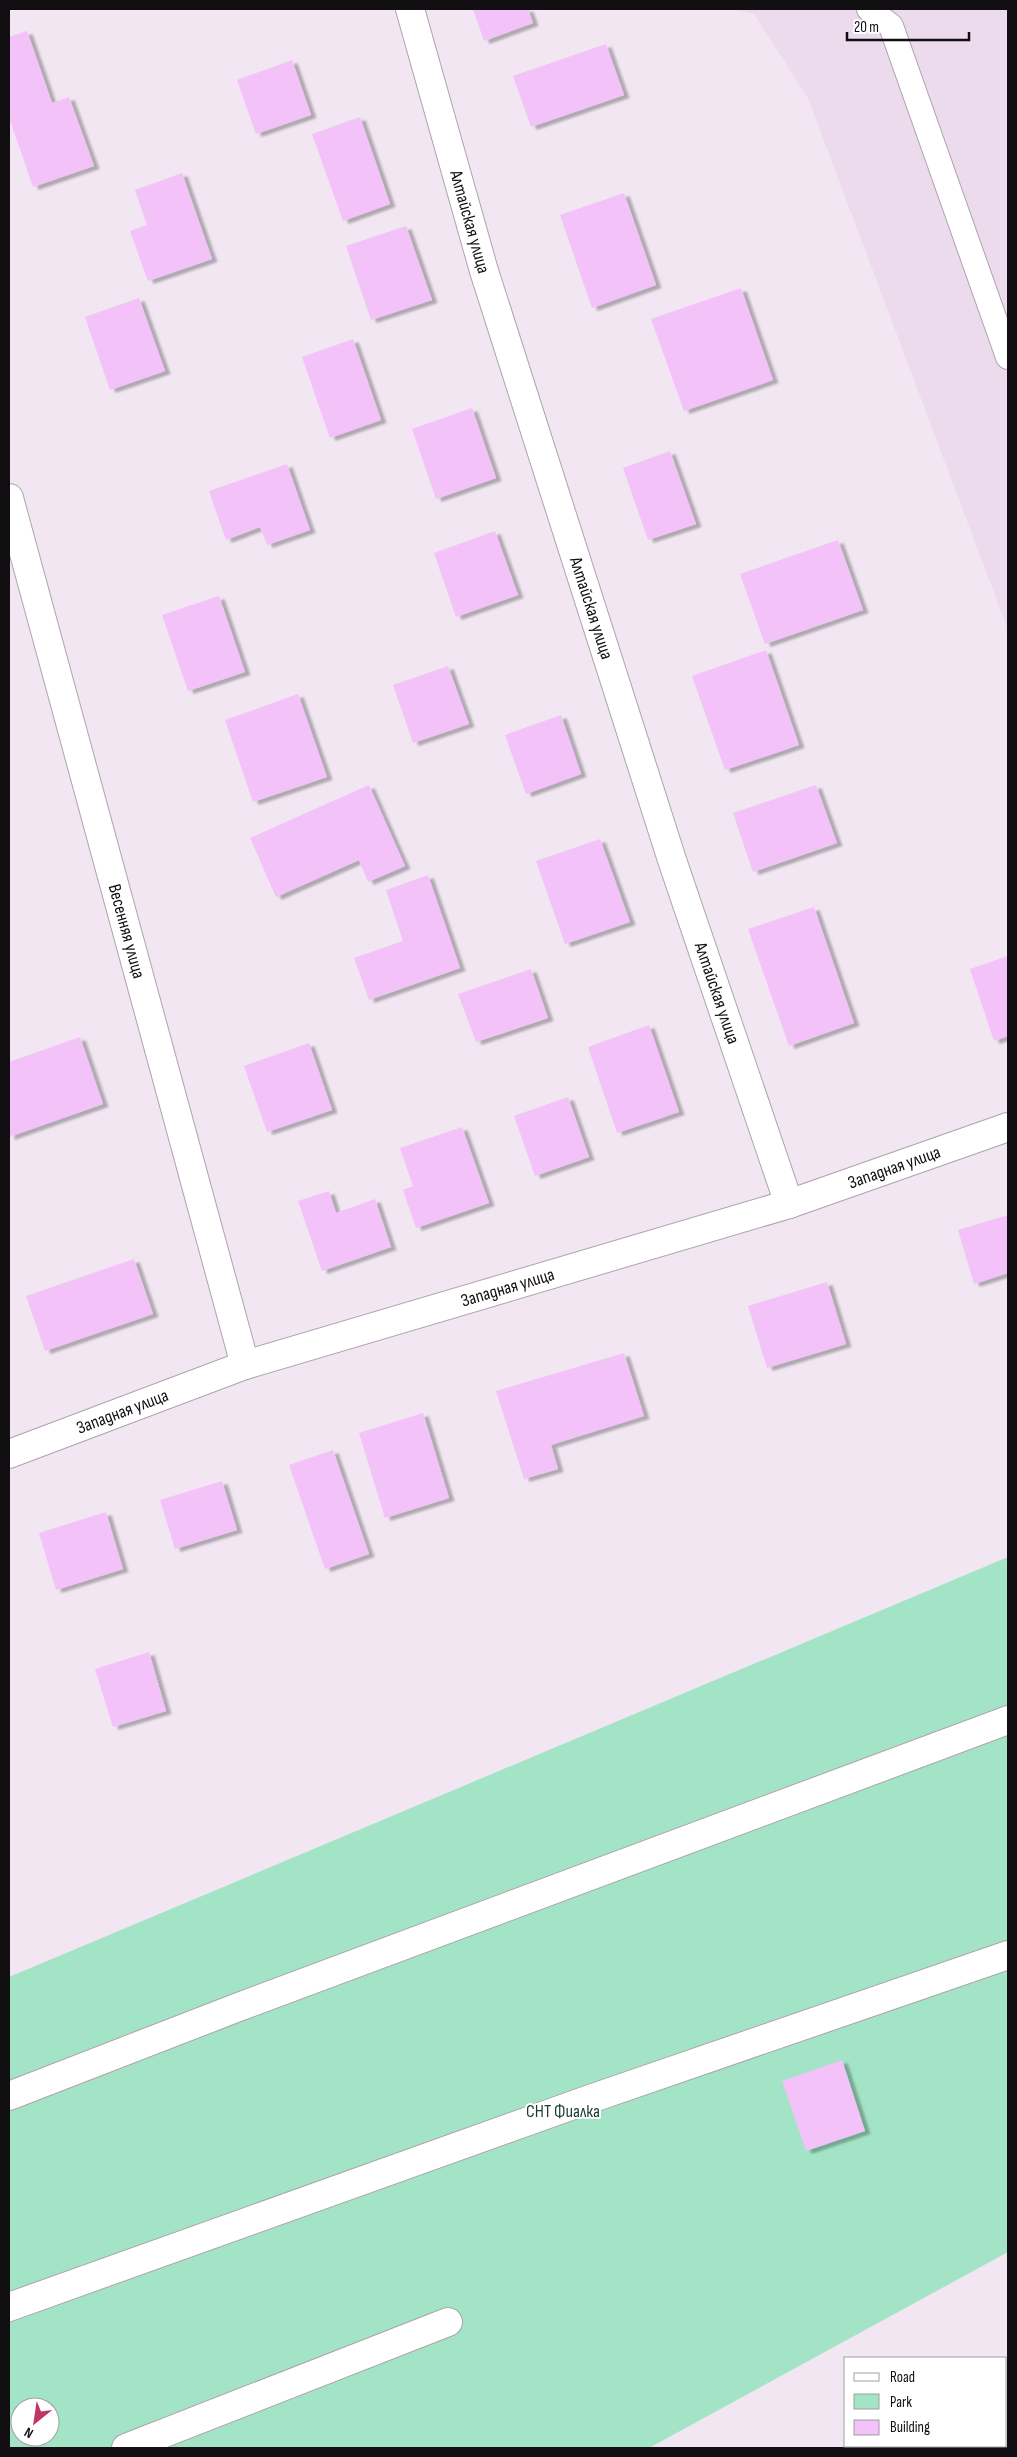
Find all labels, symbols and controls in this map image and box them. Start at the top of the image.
scale bar [847,10,970,42]
text: 20 m [854,18,879,37]
street label: Алтайская улица [445,167,495,276]
street label: Алтайская улица [565,553,618,662]
street label: Весенняя улица [104,882,150,981]
street label: Алтайская улица [690,938,744,1047]
street label: Западная улица [845,1141,943,1193]
street label: Западная улица [458,1264,557,1311]
street label: Западная улица [73,1384,171,1438]
park label: СНТ Фиалка [526,2101,600,2122]
legend [844,2357,1007,2447]
text: Road [890,2368,915,2387]
text: Park [890,2393,912,2412]
north arrow [10,2397,60,2447]
text: Building [890,2418,930,2437]
text: N [21,2424,36,2442]

